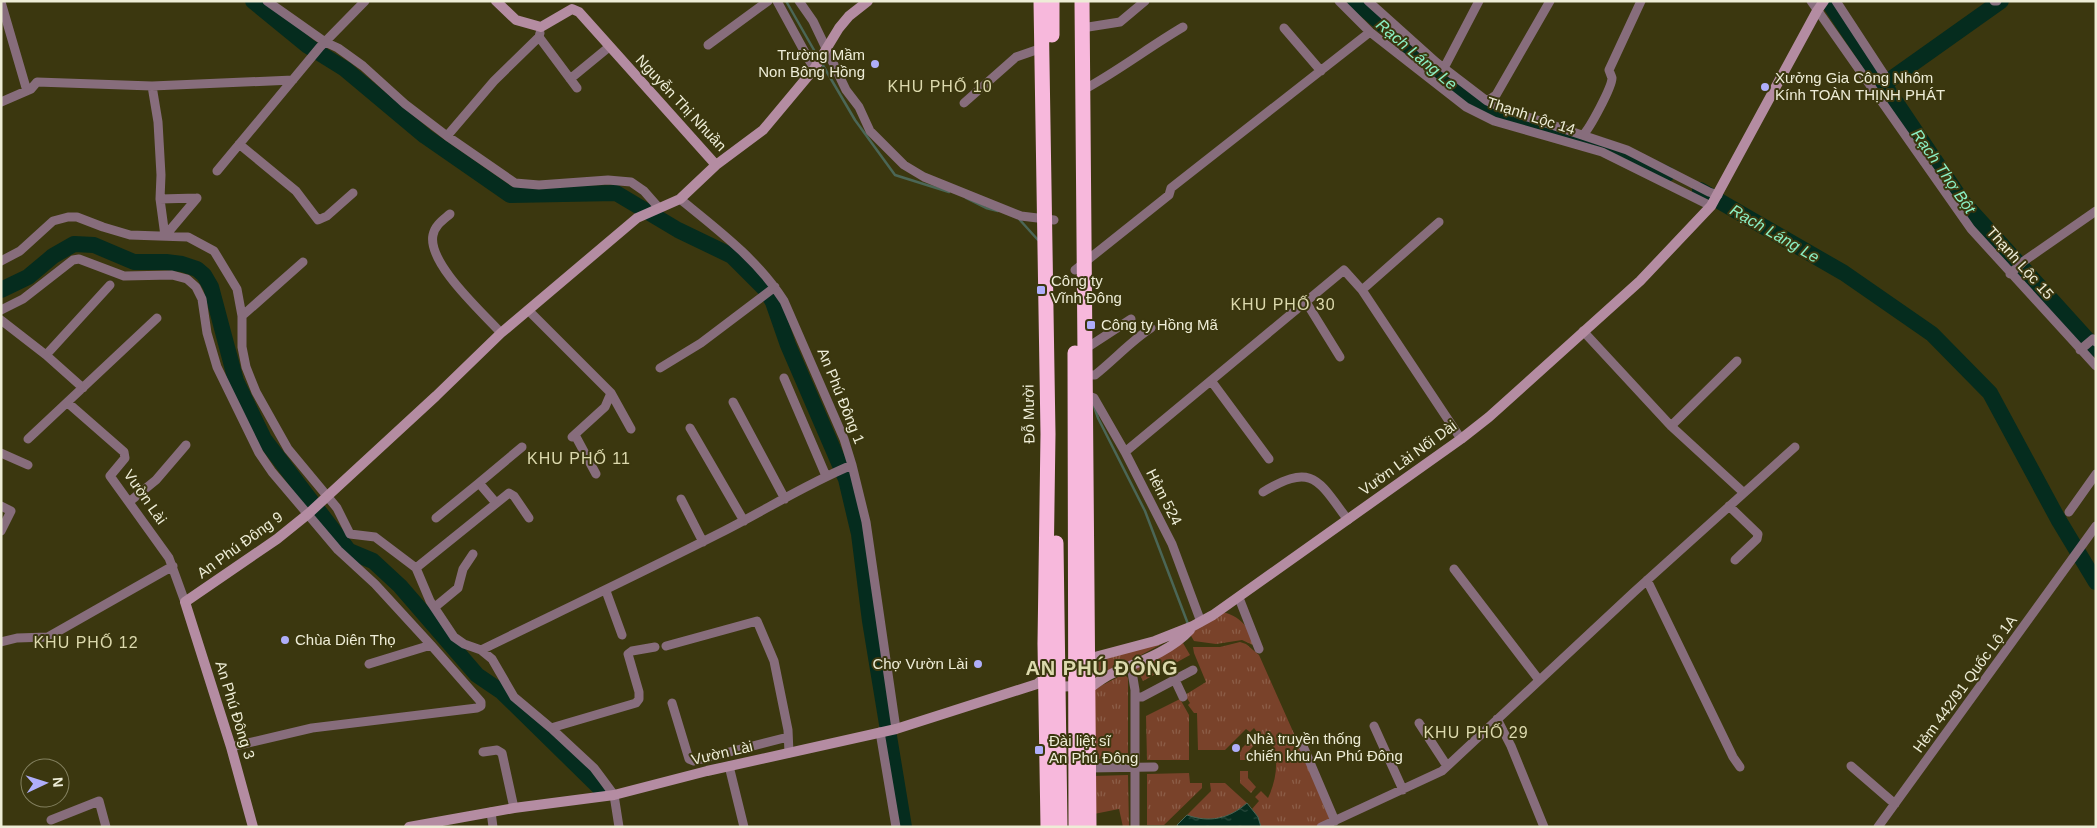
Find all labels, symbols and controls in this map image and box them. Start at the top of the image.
water label: Rạch Láng Le [1373,16,1460,93]
place label: Trường Mầm Non Bông Hồng [758,46,865,80]
street label: Nguyễn Thị Nhuần [633,51,730,154]
marker: Trường Mầm Non Bông Hồng [869,58,881,70]
place label: Xưởng Gia Công Nhôm Kính TOÀN THỊNH PHÁT [1775,69,1945,103]
district label: KHU PHỐ 10 [887,76,993,95]
marker: Xưởng Gia Công Nhôm Kính TOÀN THỊNH PHÁT [1759,81,1771,93]
street label: Thạnh Lộc 14 [1485,93,1577,138]
water label: Rạch Thợ Bột [1908,126,1979,217]
water label: Rạch Láng Le [1727,201,1822,266]
street label: Thạnh Lộc 15 [1983,223,2057,302]
place label: Công ty Vĩnh Đông [1051,272,1122,306]
marker: Công ty Vĩnh Đông [1035,284,1047,296]
district label: KHU PHỐ 30 [1230,294,1336,313]
place label: Công ty Hồng Mã [1101,316,1218,333]
marker: Công ty Hồng Mã [1085,319,1097,331]
street label: An Phú Đông 1 [815,345,868,446]
street label: Đỗ Mười [1019,384,1038,444]
street label: Vườn Lài Nối Dài [1356,417,1460,498]
district label: KHU PHỐ 11 [527,448,631,467]
street label: Vườn Lài [121,466,170,527]
street label: Hẻm 524 [1143,466,1186,528]
street label: An Phú Đông 9 [194,508,286,581]
street label: Hẻm 442/91 Quốc Lộ 1A [1909,612,2020,755]
place label: Chùa Diên Thọ [295,631,396,648]
district label: KHU PHỐ 12 [33,632,139,651]
marker: Chùa Diên Thọ [279,634,291,646]
place label: Chợ Vườn Lài [872,655,968,672]
district label: AN PHÚ ĐÔNG [1025,656,1179,679]
marker: Chợ Vườn Lài [972,658,984,670]
street label: An Phú Đông 3 [212,659,258,761]
district label: KHU PHỐ 29 [1423,722,1529,741]
place label: Nhà truyền thống chiến khu An Phú Đông [1246,730,1403,764]
place label: Đài liệt sĩ An Phú Đông [1049,732,1138,766]
street label: Vườn Lài [690,737,754,768]
marker: Nhà truyền thống chiến khu An Phú Đông [1230,742,1242,754]
marker: Đài liệt sĩ An Phú Đông [1033,744,1045,756]
north arrow [20,758,70,808]
text: N [50,776,66,788]

